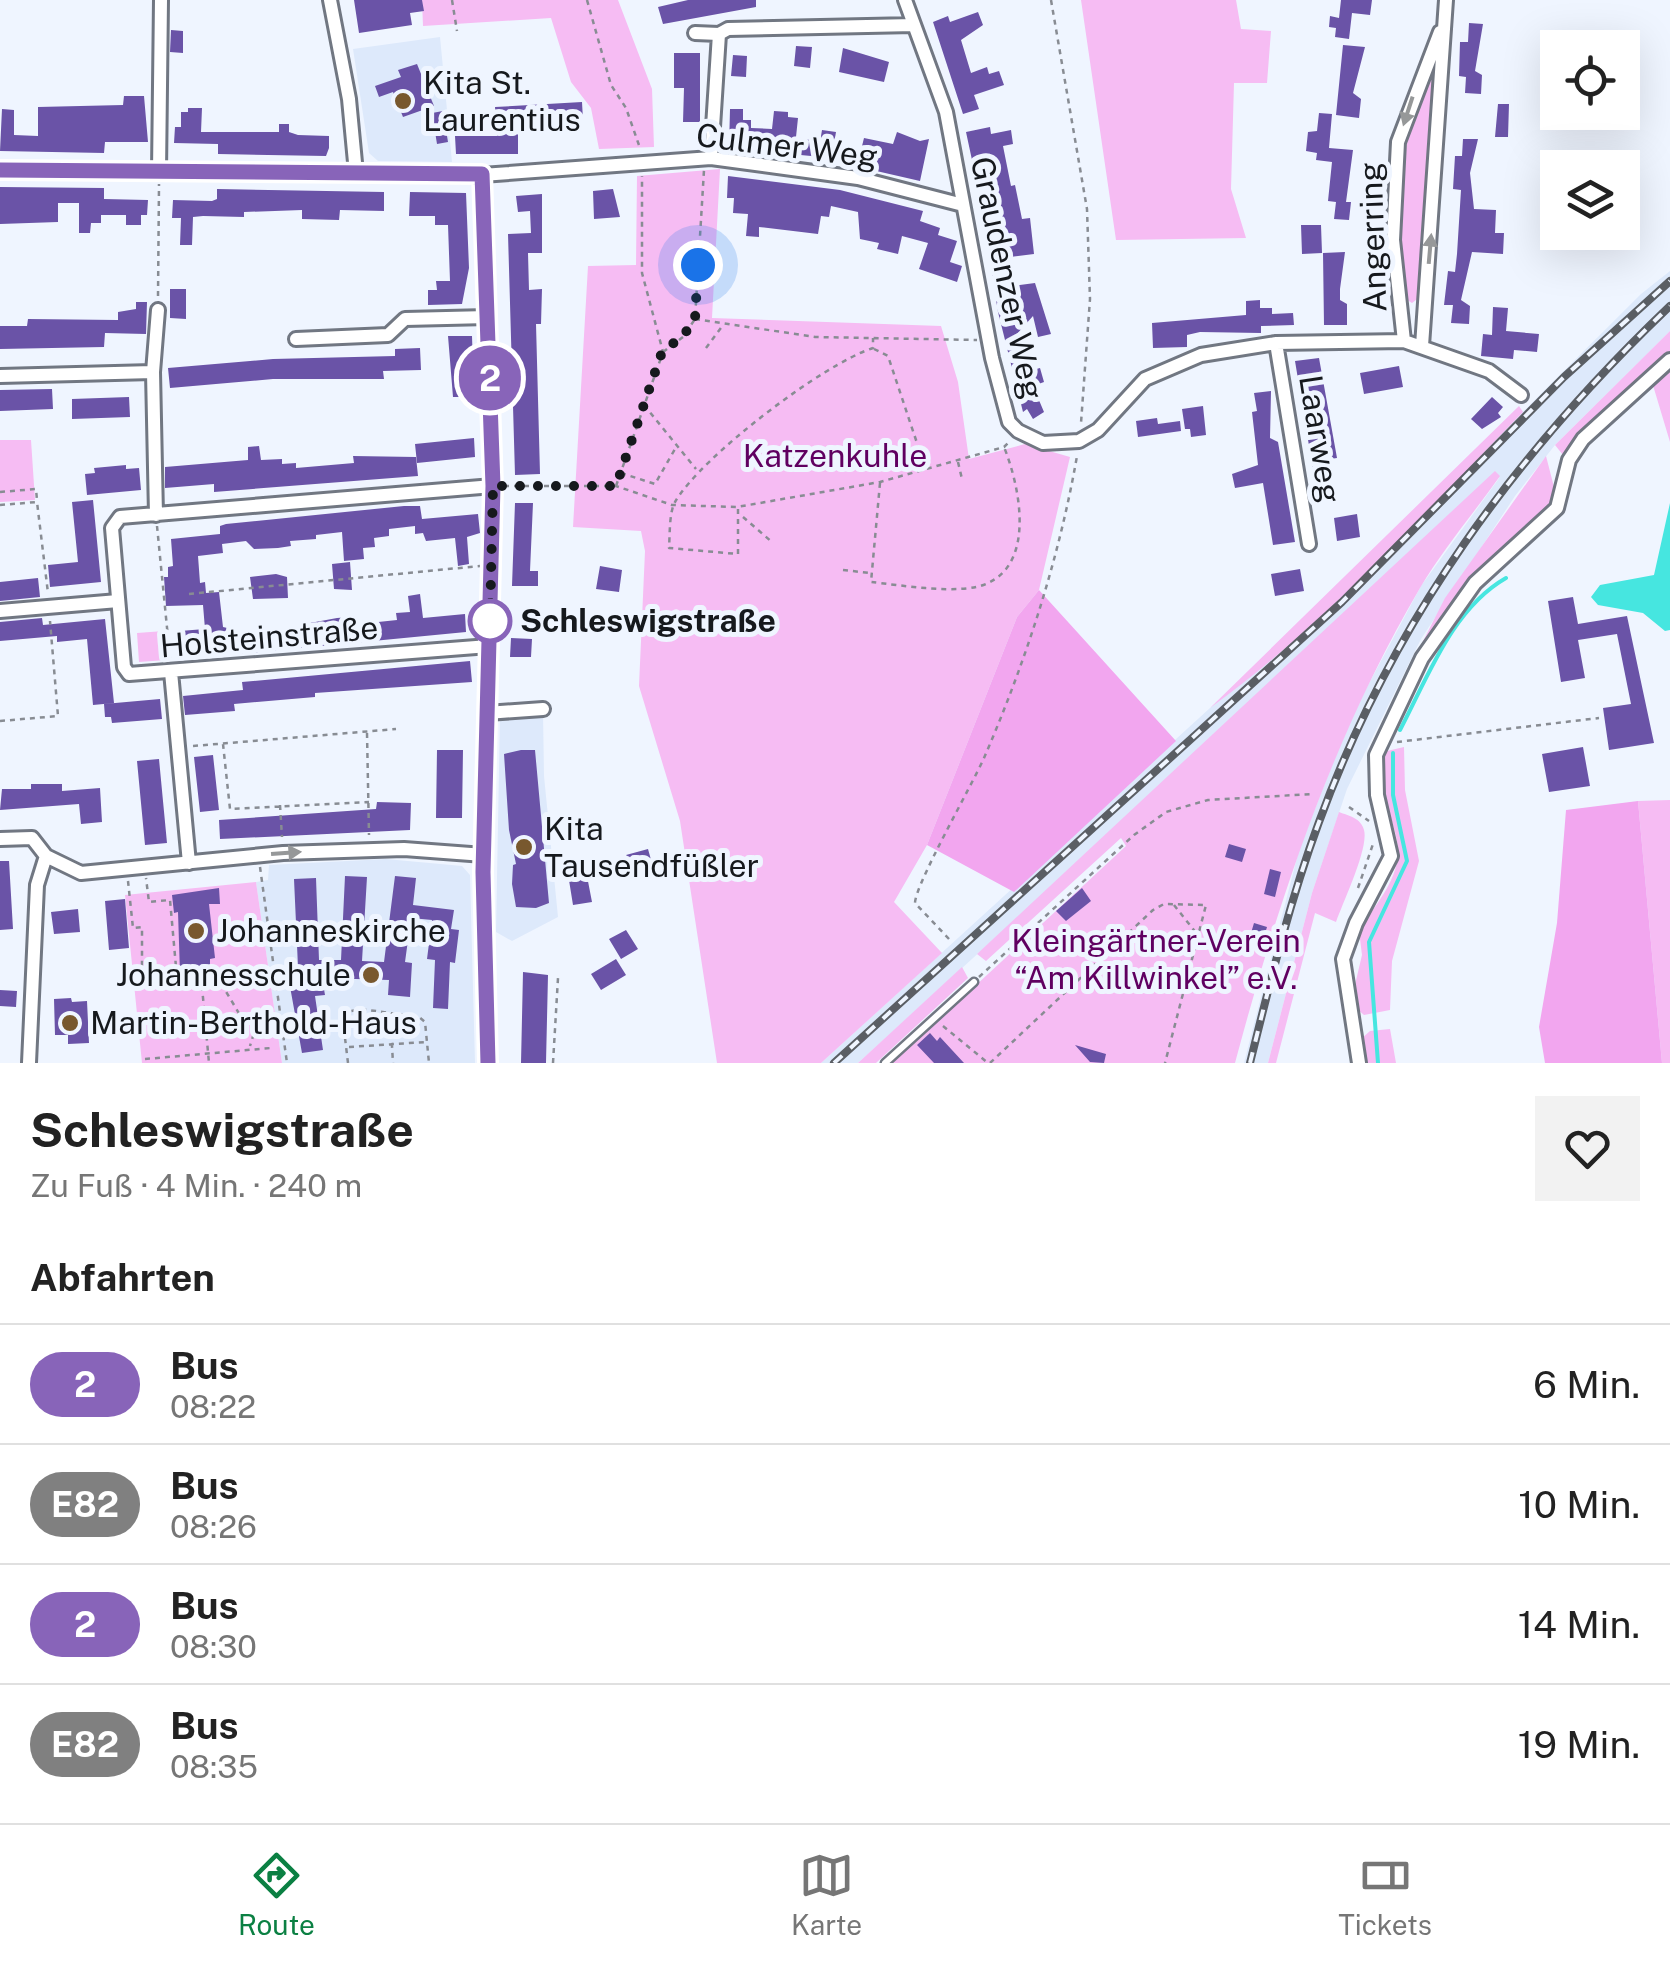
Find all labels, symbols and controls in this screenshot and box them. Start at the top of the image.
map controls [1540,30,1640,250]
button: locate [1540,30,1640,130]
place label: Kita St. Laurentius [423,64,581,138]
marker: Kita St. Laurentius [392,90,414,112]
one-way arrow [1399,96,1414,126]
street label: Culmer Weg [694,116,880,175]
button: layers [1540,150,1640,250]
street label: Graudenzer Weg [964,153,1051,403]
street label: Angerring [1351,161,1394,313]
one-way arrow [1423,232,1439,264]
your location [673,240,723,290]
line badge: 2 [458,346,522,410]
text: 2 [479,358,501,399]
street label: Laarweg [1292,372,1349,505]
park label: Katzenkuhle [743,437,927,474]
marker: Schleswigstraße [469,600,511,642]
place label: Schleswigstraße [520,602,776,639]
street label: Holsteinstraße [158,609,380,664]
place label: Kita Tausendfüßler [544,810,759,884]
marker: Kita Tausendfüßler [513,836,535,858]
one-way arrow [271,845,303,861]
place label: Johanneskirche [216,912,446,949]
marker: Johanneskirche [185,920,207,942]
park label: Kleingärtner-Verein “Am Killwinkel” e.V. [1011,922,1301,996]
place label: Johannesschule [116,956,351,993]
marker: Johannesschule [360,964,382,986]
place label: Martin-Berthold-Haus [90,1004,417,1041]
marker: Martin-Berthold-Haus [59,1012,81,1034]
button: heart [1535,1096,1640,1201]
text: Schleswigstraße [30,1101,414,1158]
text: Zu Fuß · 4 Min. · 240 m [30,1167,362,1204]
text: Abfahrten [30,1255,215,1300]
text: Bus [170,1343,239,1388]
text: 6 Min. [1533,1362,1640,1407]
text: 2 [74,1364,96,1405]
text: 08:22 [170,1388,256,1425]
text: Bus [170,1463,239,1508]
text: 10 Min. [1518,1482,1640,1527]
text: E82 [51,1484,119,1525]
text: 08:26 [170,1508,257,1545]
text: Bus [170,1583,239,1628]
text: 14 Min. [1518,1602,1640,1647]
text: 2 [74,1604,96,1645]
text: 08:30 [170,1628,257,1665]
text: Bus [170,1703,239,1748]
text: 19 Min. [1518,1722,1640,1767]
text: E82 [51,1724,119,1765]
text: 08:35 [170,1748,258,1785]
tab: Route [238,1848,315,1941]
tab: Karte [791,1848,862,1941]
tab: Tickets [1338,1848,1432,1941]

